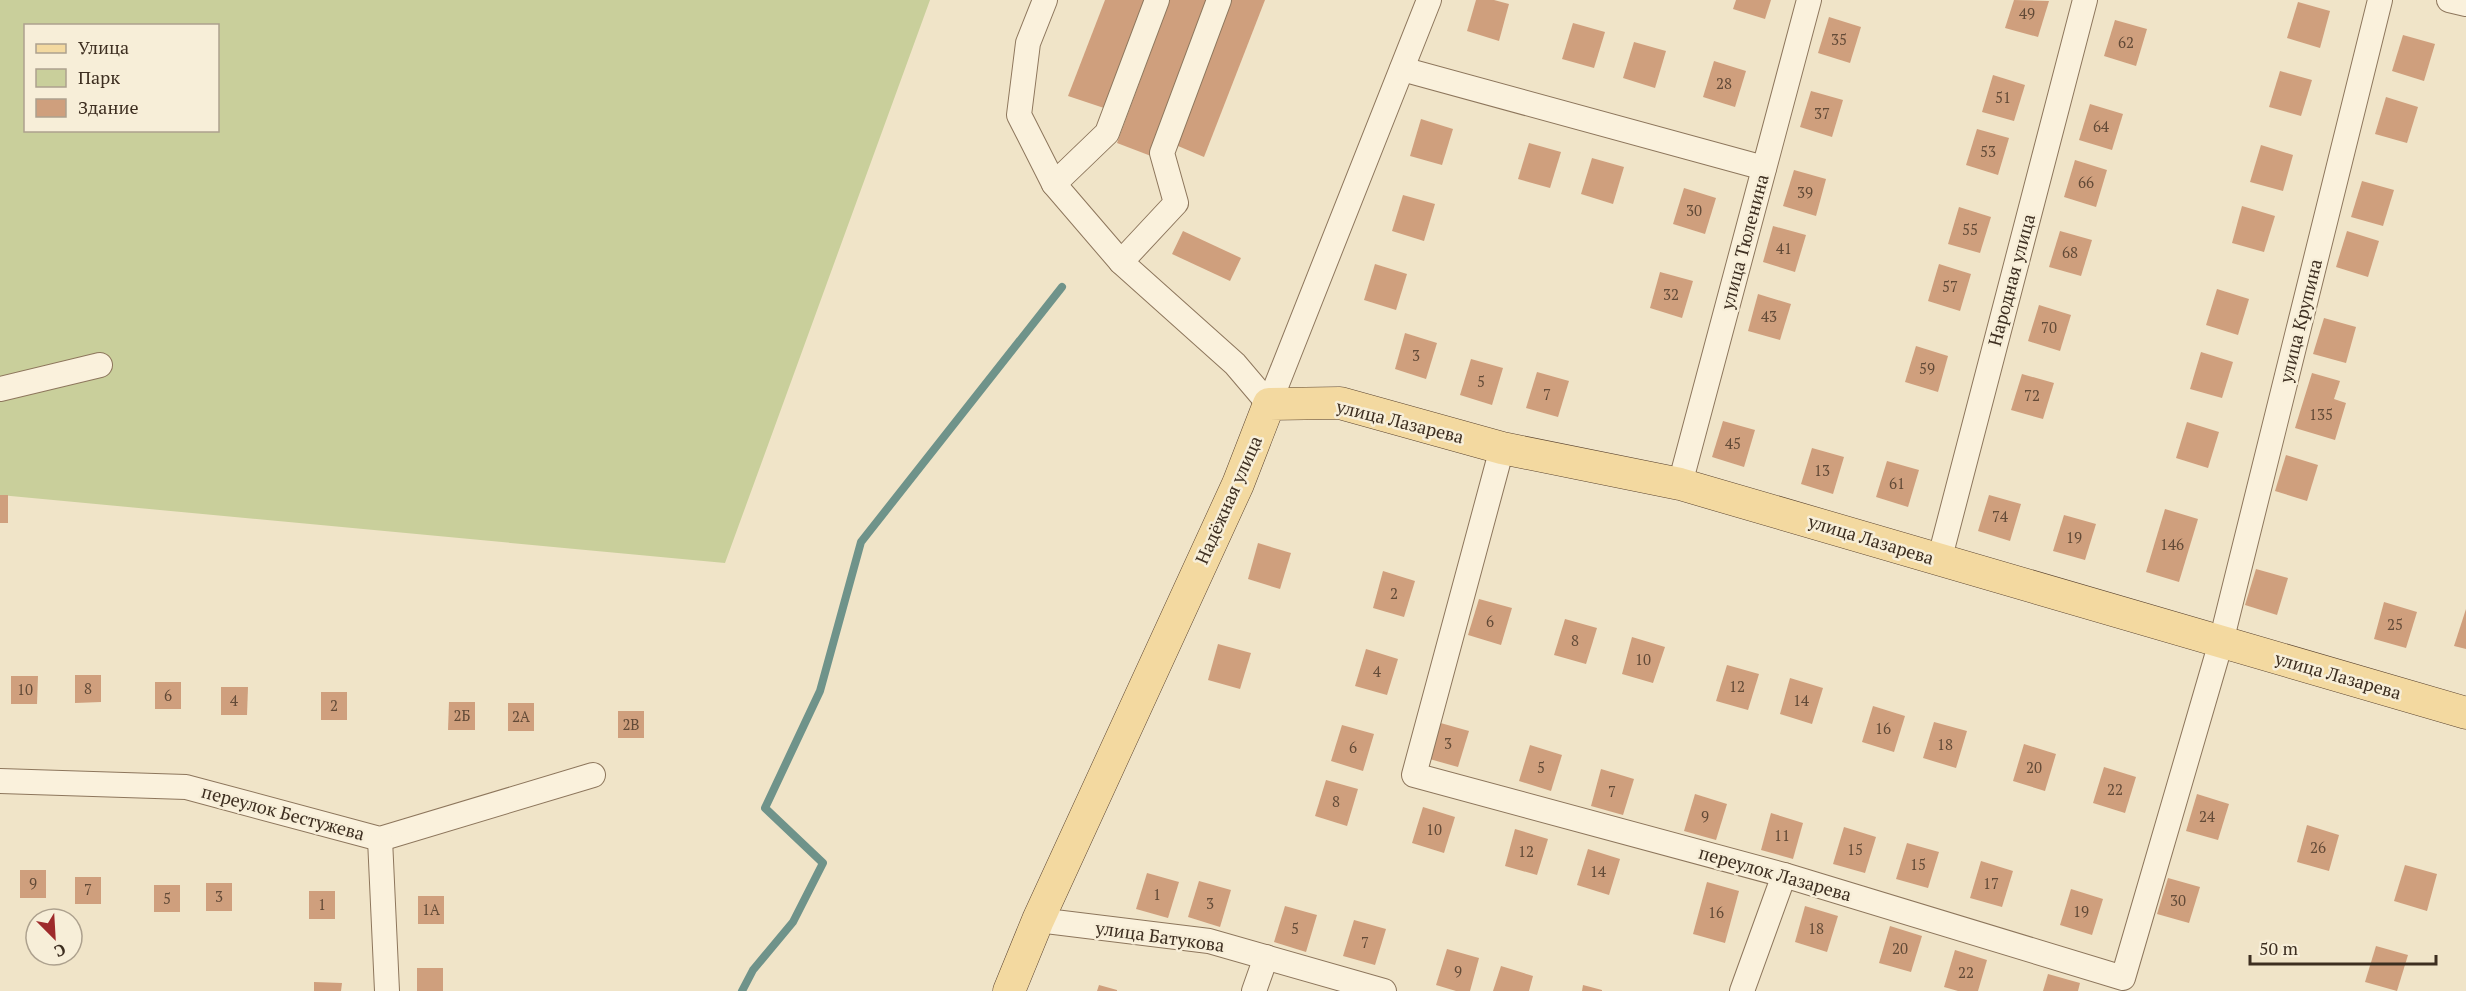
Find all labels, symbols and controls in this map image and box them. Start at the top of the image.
house number: 49 [2019,3,2035,23]
legend [24,24,219,132]
house number: 35 [1831,29,1847,49]
house number: 62 [2118,32,2134,52]
text: Улица [78,35,129,59]
text: Парк [78,65,120,89]
house number: 28 [1716,73,1732,93]
house number: 51 [1995,87,2011,107]
text: Здание [78,95,138,119]
house number: 37 [1814,103,1830,123]
house number: 64 [2093,116,2109,136]
house number: 53 [1980,141,1996,161]
street label: улица Тюленина [1714,171,1774,313]
house number: 66 [2078,172,2094,192]
house number: 39 [1797,182,1813,202]
house number: 30 [1686,200,1702,220]
street label: Народная улица [1982,211,2040,348]
house number: 55 [1962,219,1978,239]
house number: 41 [1776,238,1792,258]
house number: 68 [2062,242,2078,262]
street label: улица Крупина [2273,256,2327,386]
house number: 57 [1942,276,1958,296]
house number: 32 [1663,284,1679,304]
house number: 43 [1761,306,1777,326]
house number: 70 [2041,317,2057,337]
house number: 3 [1412,345,1420,365]
house number: 59 [1919,358,1935,378]
house number: 5 [1477,371,1485,391]
house number: 7 [1543,384,1551,404]
house number: 72 [2024,385,2040,405]
street label: улица Лазарева [1333,393,1466,448]
house number: 135 [2309,404,2333,424]
street label: Надёжная улица [1189,432,1267,567]
house number: 45 [1725,433,1741,453]
house number: 13 [1814,460,1830,480]
house number: 61 [1889,473,1905,493]
house number: 74 [1992,506,2008,526]
street label: улица Лазарева [1805,508,1937,570]
house number: 19 [2066,527,2082,547]
house number: 146 [2160,534,2184,554]
house number: 2 [1390,583,1398,603]
house number: 6 [1486,611,1494,631]
house number: 25 [2387,614,2403,634]
house number: 8 [1571,630,1579,650]
street label: улица Лазарева [2271,645,2404,705]
house number: 10 [1635,649,1651,669]
house number: 4 [1373,661,1381,681]
house number: 12 [1729,676,1745,696]
house number: 8 [84,678,92,698]
house number: 10 [17,679,33,699]
house number: 6 [164,685,172,705]
house number: 4 [230,690,238,710]
house number: 14 [1793,690,1809,710]
house number: 2 [330,695,338,715]
house number: 2Б [454,705,471,725]
house number: 2А [512,706,531,726]
house number: 2В [622,714,640,734]
house number: 16 [1875,718,1891,738]
house number: 3 [1444,733,1452,753]
house number: 18 [1937,734,1953,754]
house number: 6 [1349,737,1357,757]
house number: 5 [1537,757,1545,777]
house number: 20 [2026,757,2042,777]
street label: переулок Бестужева [199,779,367,845]
house number: 22 [2107,779,2123,799]
house number: 7 [1608,781,1616,801]
house number: 8 [1332,791,1340,811]
house number: 9 [1701,806,1709,826]
house number: 24 [2199,806,2215,826]
house number: 10 [1426,819,1442,839]
house number: 11 [1774,825,1790,845]
house number: 26 [2310,837,2326,857]
house number: 15 [1847,839,1863,859]
street label: переулок Лазарева [1696,840,1854,906]
house number: 12 [1518,841,1534,861]
house number: 15 [1910,854,1926,874]
house number: 14 [1590,861,1606,881]
house number: 9 [29,873,37,893]
house number: 17 [1983,873,1999,893]
house number: 7 [84,879,92,899]
house number: 1 [1153,884,1161,904]
house number: 3 [215,886,223,906]
house number: 5 [163,888,171,908]
house number: 30 [2170,890,2186,910]
house number: 3 [1206,893,1214,913]
house number: 1 [318,894,326,914]
house number: 1А [422,899,441,919]
house number: 19 [2073,901,2089,921]
house number: 16 [1708,902,1724,922]
north arrow [24,907,84,967]
street label: улица Батукова [1093,915,1226,957]
house number: 5 [1291,918,1299,938]
house number: 18 [1808,918,1824,938]
scale bar [2250,928,2436,966]
house number: 7 [1361,932,1369,952]
text: 50 m [2259,936,2299,960]
house number: 20 [1892,938,1908,958]
text: С [51,939,69,963]
house number: 9 [1454,961,1462,981]
house number: 22 [1958,962,1974,982]

